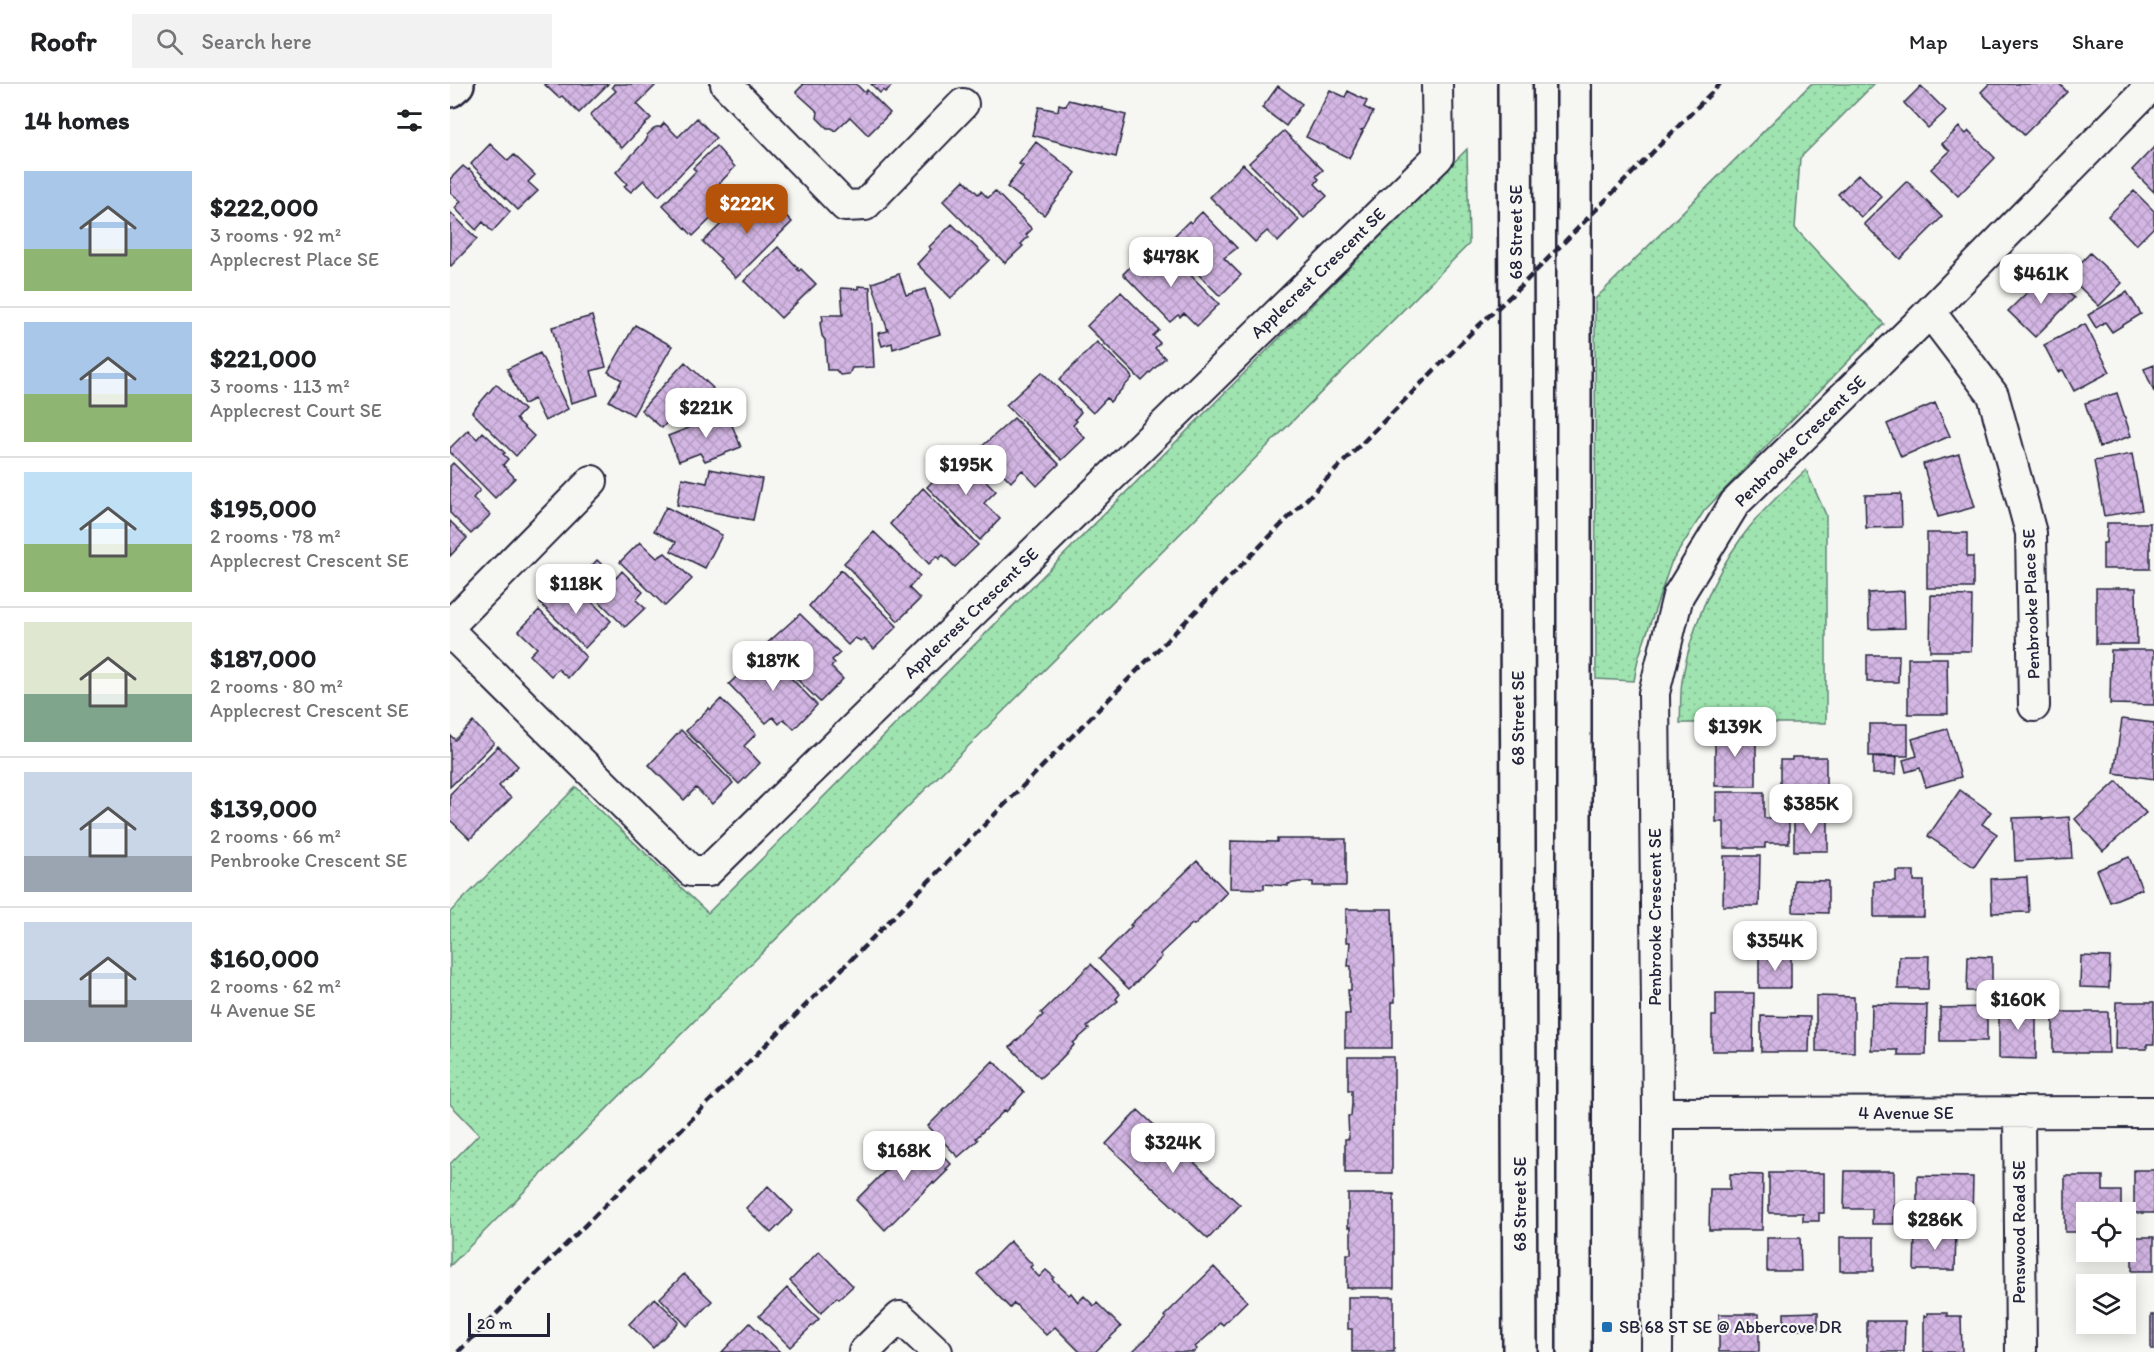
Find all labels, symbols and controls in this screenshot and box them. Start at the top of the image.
search box [132,14,552,68]
text: Roofr [30,24,96,58]
icon: search [153,25,186,58]
text: Search here [201,28,312,55]
text: Map [1909,29,1948,54]
text: Layers [1981,29,2039,54]
text: Share [2072,29,2124,54]
text: 14 homes [24,104,130,136]
icon: filters [393,104,426,137]
pin: $222K [705,184,789,235]
street label: 68 Street SE [1505,184,1527,280]
text: $222,000 [210,191,318,223]
text: $222K [720,191,774,215]
icon: home [72,195,144,267]
street label: Applecrest Crescent SE [1246,203,1390,343]
text: 3 rooms · 92 m² [210,223,341,247]
pin: $478K [1129,237,1213,288]
text: $478K [1143,244,1199,268]
text: Applecrest Place SE [210,247,379,271]
pin: $461K [1999,254,2083,305]
text: $461K [2014,261,2068,285]
text: $221,000 [210,342,317,374]
icon: home [72,346,144,418]
street label: Penbrooke Crescent SE [1729,370,1871,512]
text: 3 rooms · 113 m² [210,374,350,398]
pin: $221K [664,388,748,439]
text: $221K [679,395,733,419]
text: Applecrest Court SE [210,398,382,422]
pin: $195K [924,445,1008,496]
text: $195K [939,452,993,476]
text: $195,000 [210,492,317,524]
icon: home [72,496,144,568]
text: 2 rooms · 78 m² [210,524,341,548]
street label: Penbrooke Place SE [2017,528,2045,680]
street label: Applecrest Crescent SE [899,543,1043,683]
text: Applecrest Crescent SE [210,548,409,572]
pin: $118K [534,564,618,615]
text: $118K [550,571,602,595]
pin: $187K [731,641,815,692]
text: $187,000 [210,642,317,674]
icon: home [72,646,144,718]
text: $187K [746,648,800,672]
street label: 68 Street SE [1507,670,1529,766]
text: 2 rooms · 80 m² [210,674,343,698]
text: Applecrest Crescent SE [210,698,409,722]
pin: $139K [1693,707,1777,758]
text: $139K [1708,714,1762,738]
pin: $385K [1769,784,1853,835]
text: $385K [1783,791,1839,815]
text: $139,000 [210,792,317,824]
icon: home [72,796,144,868]
text: 2 rooms · 66 m² [210,824,341,848]
street label: Penbrooke Crescent SE [1644,828,1666,1006]
text: Penbrooke Crescent SE [210,848,407,872]
pin: $354K [1733,921,1817,972]
text: $354K [1747,928,1803,952]
text: $160,000 [210,942,319,974]
icon: home [72,946,144,1018]
text: 2 rooms · 62 m² [210,974,341,998]
pin: $160K [1976,980,2060,1031]
text: $160K [1990,987,2046,1011]
text: 4 Avenue SE [210,998,316,1022]
street label: 4 Avenue SE [1858,1102,1954,1124]
pin: $324K [1131,1123,1215,1174]
text: $324K [1145,1130,1201,1154]
pin: $168K [862,1131,946,1182]
text: $168K [877,1138,931,1162]
street label: 68 Street SE [1509,1156,1531,1252]
street label: Penswood Road SE [2008,1160,2030,1304]
pin: $286K [1893,1200,1977,1251]
map controls [2076,1202,2136,1334]
button: locate [2076,1202,2136,1262]
text: $286K [1908,1207,1962,1231]
button: layers [2076,1274,2136,1334]
scale bar [468,1310,550,1338]
text: 20 m [477,1314,512,1333]
place label: SB 68 ST SE @ Abbercove DR [1619,1316,1842,1338]
marker: SB 68 ST SE @ Abbercove DR [1600,1320,1614,1334]

